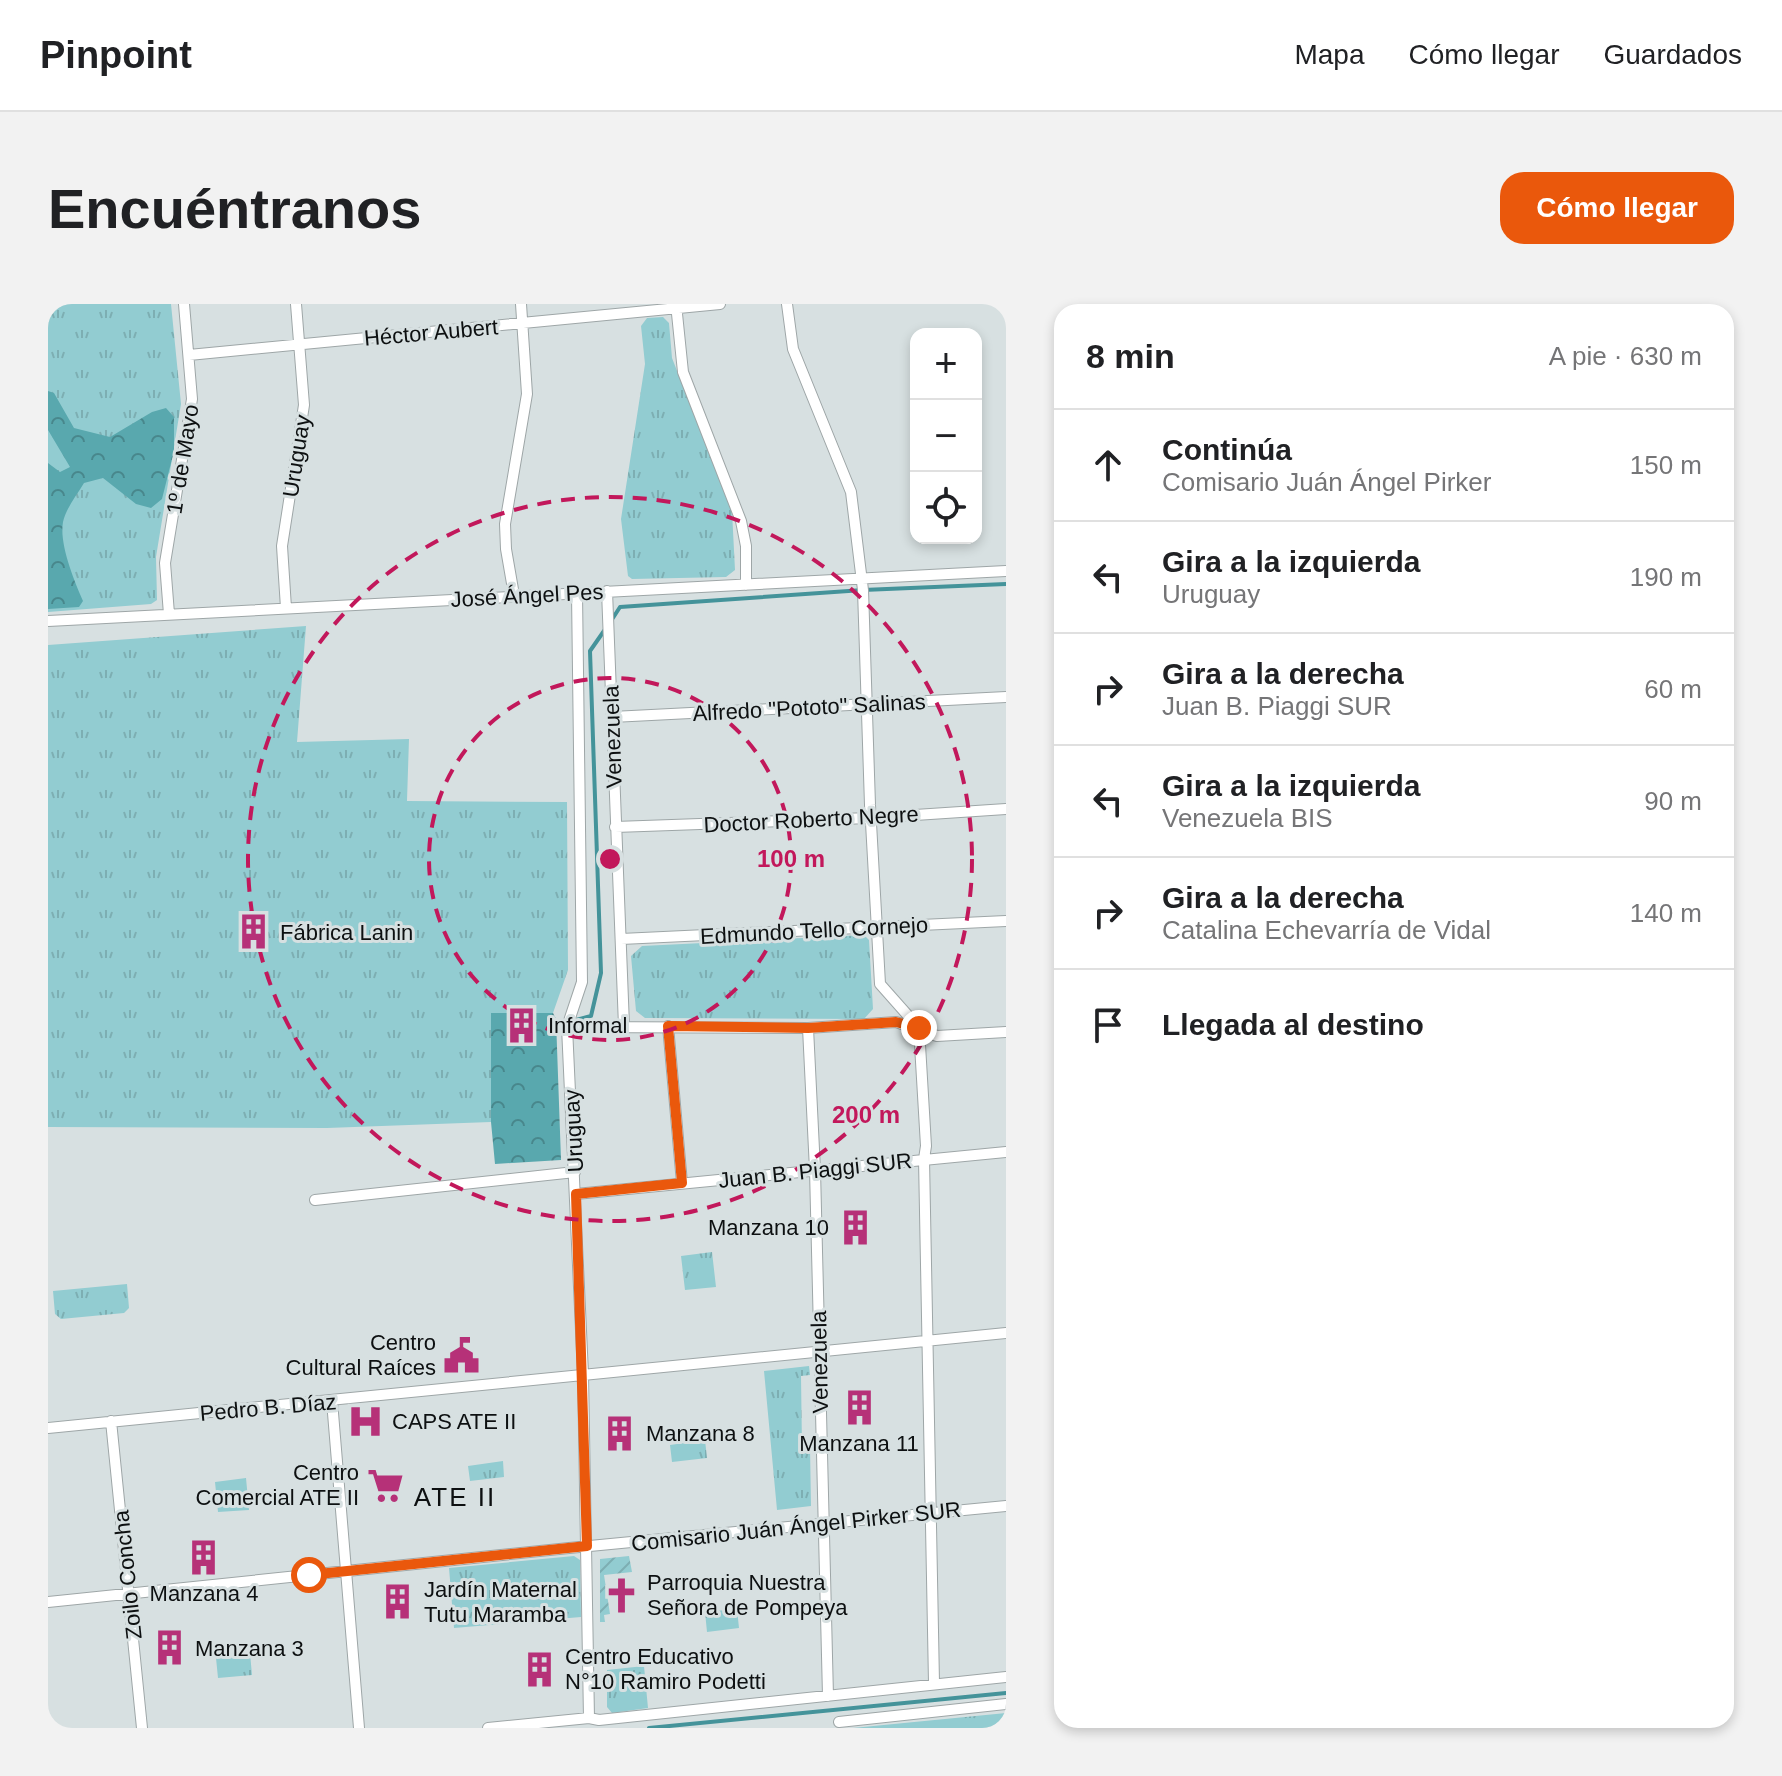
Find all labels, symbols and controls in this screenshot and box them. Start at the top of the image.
text: Pinpoint [40,34,192,76]
text: Mapa [1294,39,1365,70]
text: Cómo llegar [1409,39,1559,70]
text: Guardados [1603,39,1742,70]
button: Cómo llegar [1500,172,1734,244]
text: Encuéntranos [48,177,421,240]
street label: Héctor Aubert [363,314,499,351]
map controls [910,328,982,544]
button: + [910,328,982,400]
text: 8 min [1086,337,1175,375]
text: A pie · 630 m [1549,341,1702,371]
button: − [910,400,982,472]
street label: 1º de Mayo [161,402,204,516]
street label: Uruguay [278,413,315,499]
text: Continúa [1162,433,1292,466]
icon: ahead [1086,443,1130,487]
text: 150 m [1630,450,1702,480]
text: Comisario Juán Ángel Pirker [1162,467,1491,497]
button: locate [910,472,982,544]
text: Gira a la izquierda [1162,545,1420,578]
icon: left [1086,555,1130,599]
text: 190 m [1630,562,1702,592]
street label: José Ángel Pes [450,579,604,612]
text: Uruguay [1162,579,1260,609]
text: Gira a la derecha [1162,657,1404,690]
icon: right [1086,667,1130,711]
text: 60 m [1644,674,1702,704]
street label: Venezuela [598,684,627,789]
street label: Alfredo "Pototo" Salinas [692,689,926,726]
text: Juan B. Piaggi SUR [1162,691,1392,721]
text: Gira a la izquierda [1162,769,1420,802]
icon: left [1086,779,1130,823]
text: 90 m [1644,786,1702,816]
street label: Doctor Roberto Negre [703,801,919,838]
text: Venezuela BIS [1162,803,1333,833]
centre of rings [596,845,624,873]
text: 100 m [757,845,825,872]
text: Gira a la derecha [1162,881,1404,914]
icon: right [1086,891,1130,935]
text: 140 m [1630,898,1702,928]
street label: Edmundo Tello Cornejo [699,912,929,949]
building icon: Fábrica Lanin [235,913,273,951]
text: Catalina Echevarría de Vidal [1162,915,1491,945]
place label: Fábrica Lanin [280,920,413,945]
icon: arrive [1086,1003,1130,1047]
building icon: Informal [503,1006,541,1044]
text: Llegada al destino [1162,1008,1424,1041]
route end [901,1010,937,1046]
place label: Informal [548,1013,627,1038]
street label: Uruguay [559,1089,588,1173]
text: 200 m [832,1101,900,1128]
street label: Juan B. Piaggi SUR [717,1148,913,1193]
building icon: Manzana 10 [836,1208,874,1246]
place label: Manzana 10 [708,1215,829,1240]
street label: Venezuela [806,1310,833,1414]
place label: Centro Cultural Raíces [286,1330,436,1380]
public building icon: Centro Cultural Raíces [443,1336,481,1374]
building icon: Manzana 11 [840,1388,878,1426]
street label: Pedro B. Díaz [199,1389,337,1426]
hospital icon: CAPS ATE II [347,1402,385,1440]
place label: CAPS ATE II [392,1409,516,1434]
building icon: Manzana 8 [601,1414,639,1452]
place label: Manzana 8 [646,1421,755,1446]
place label: Manzana 11 [799,1431,919,1456]
place label: Centro Comercial ATE II [196,1460,359,1510]
supermarket icon: Centro Comercial ATE II [366,1466,404,1504]
district label: ATE II [414,1482,496,1512]
street label: Comisario Juán Ángel Pirker SUR [630,1497,962,1556]
street label: Zoilo Concha [108,1508,147,1641]
building icon: Manzana 4 [185,1538,223,1576]
route start [291,1557,327,1593]
place label: Parroquia Nuestra Señora de Pompeya [647,1570,848,1620]
church icon: Parroquia Nuestra Señora de Pompeya [602,1576,640,1614]
place label: Jardín Maternal Tutu Maramba [424,1577,577,1627]
place label: Manzana 4 [150,1581,258,1606]
building icon: Jardín Maternal Tutu Maramba [379,1583,417,1621]
building icon: Manzana 3 [150,1629,188,1667]
place label: Manzana 3 [195,1636,304,1661]
place label: Centro Educativo N°10 Ramiro Podetti [565,1644,766,1694]
building icon: Centro Educativo N°10 Ramiro Podetti [520,1650,558,1688]

